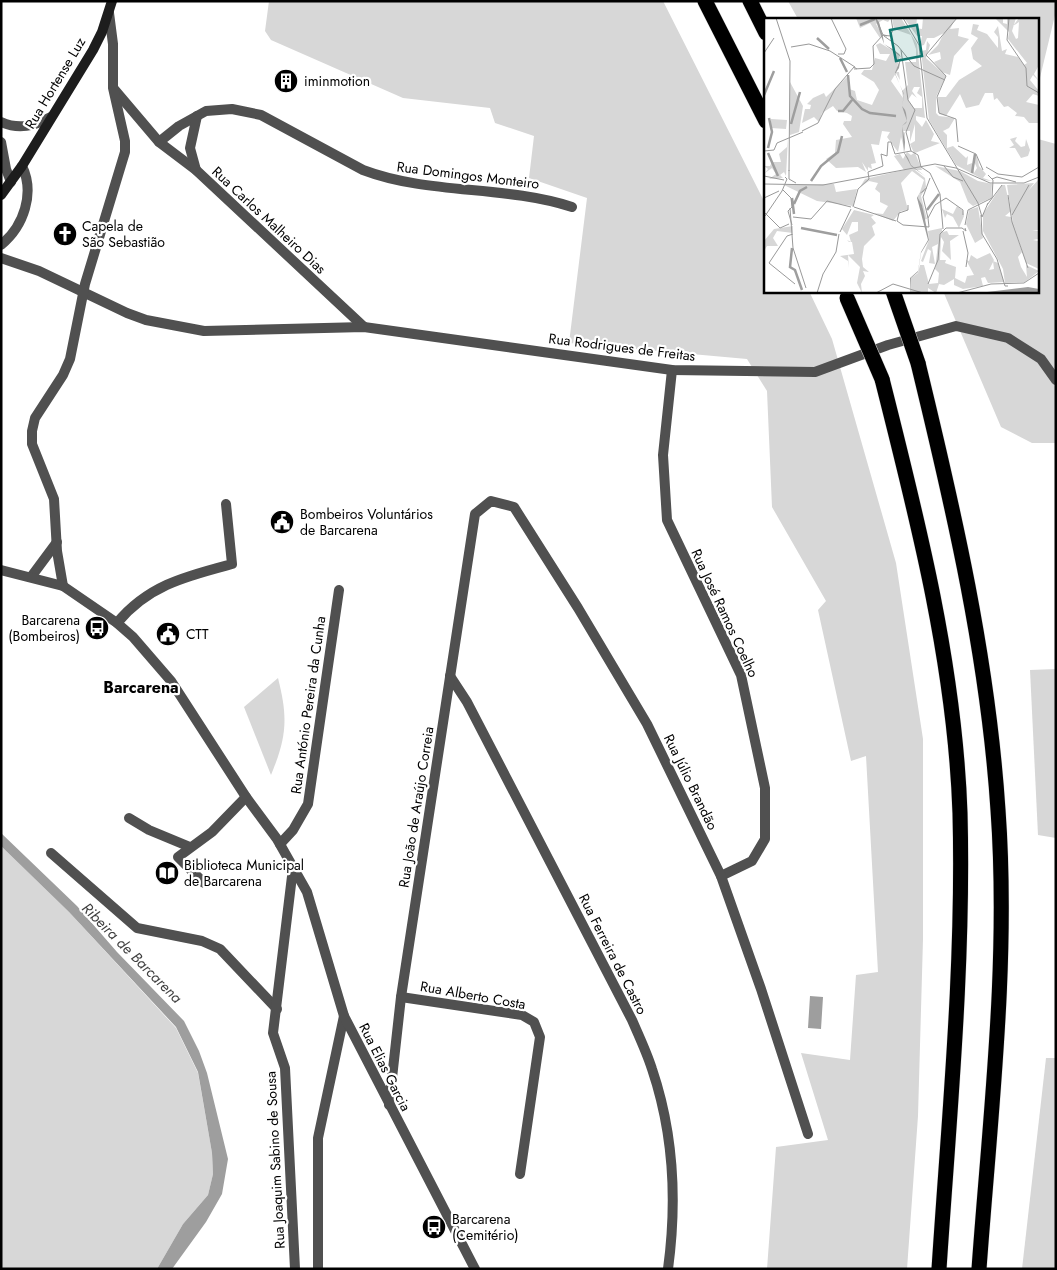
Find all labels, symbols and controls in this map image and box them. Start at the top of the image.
inset map [764,18,1040,292]
street label: Rua Hortense Luz [20,33,90,132]
building icon: iminmotion [273,68,299,94]
place label: iminmotion [304,71,370,91]
street label: Rua Domingos Monteiro [396,156,541,194]
street label: Rua Carlos Malheiro Dias [208,162,331,279]
place label: Capela de São Sebastião [82,216,165,252]
church icon: Capela de São Sebastião [52,221,78,247]
street label: Rua Rodrigues de Freitas [547,328,697,366]
place label: Bombeiros Voluntários de Barcarena [300,504,433,540]
public building icon: Bombeiros Voluntários de Barcarena [269,509,295,535]
street label: Rua José Ramos Coelho [686,545,764,681]
place label: Barcarena (Bombeiros) [8,610,80,646]
bus stop icon: Barcarena (Bombeiros) [84,615,110,641]
street label: Rua António Pereira da Cunha [286,615,330,795]
public building icon: CTT [155,621,181,647]
place label: CTT [186,624,209,644]
district label: Barcarena [103,676,179,699]
street label: Rua João de Araújo Correia [393,725,439,889]
street label: Rua Júlio Brandão [659,731,723,834]
place label: Biblioteca Municipal de Barcarena [184,855,304,891]
library icon: Biblioteca Municipal de Barcarena [154,860,180,886]
street label: Rua Ferreira de Castro [574,890,652,1018]
water label: Ribeira de Barcarena [77,898,188,1009]
street label: Rua Alberto Costa [419,976,527,1014]
street label: Rua Elias Garcia [354,1019,416,1115]
street label: Rua Joaquim Sabino de Sousa [260,1071,290,1249]
place label: Barcarena (Cemitério) [452,1209,519,1245]
bus stop icon: Barcarena (Cemitério) [421,1214,447,1240]

